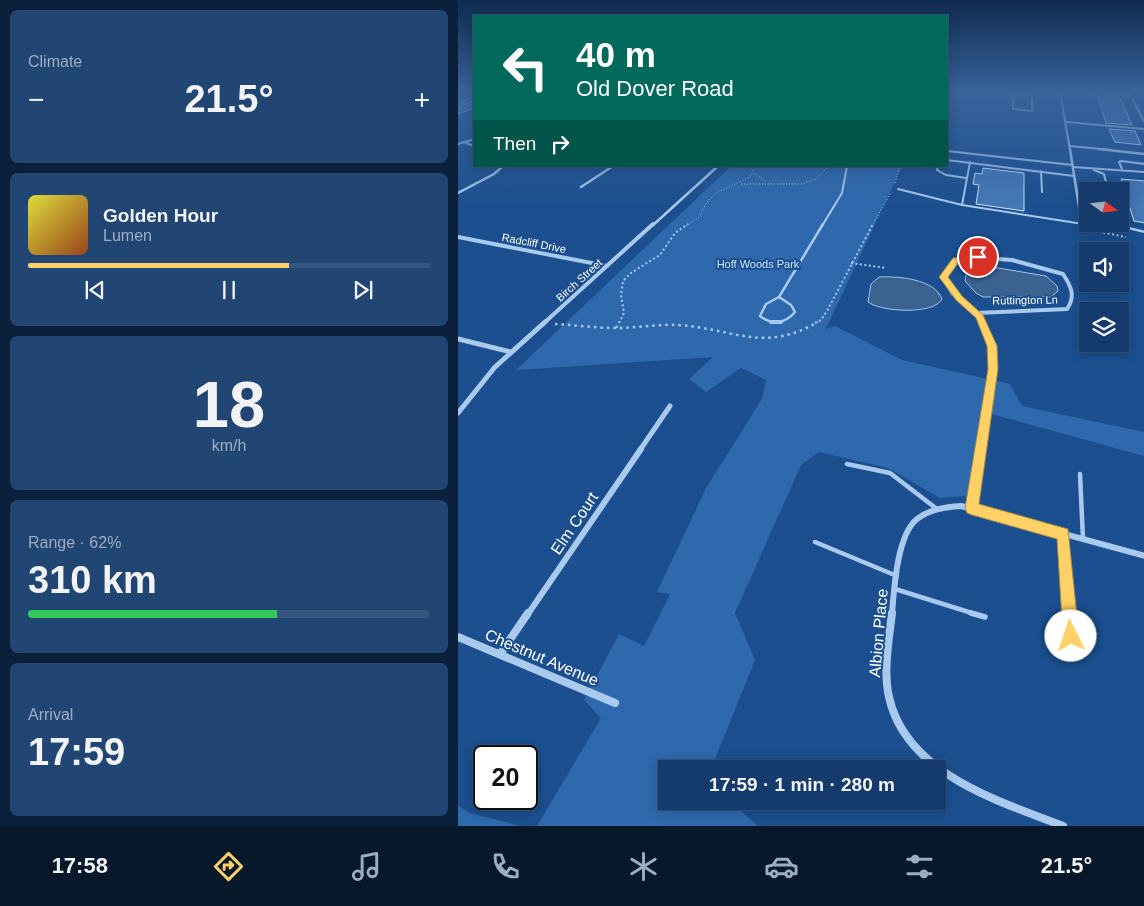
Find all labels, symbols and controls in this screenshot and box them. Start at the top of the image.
icon: left [493,35,558,100]
text: 40 m [576,35,656,74]
text: Climate [28,53,82,70]
text: Old Dover Road [576,76,734,101]
text: 21.5° [184,78,274,120]
text: − [28,84,44,115]
text: + [414,84,430,115]
icon: right [546,130,574,158]
text: Then [493,133,536,154]
north arrow [1079,182,1129,232]
map controls [1079,182,1129,352]
text: Golden Hour [103,205,218,226]
text: Lumen [103,227,152,244]
street label: Radcliff Drive [501,231,567,255]
pin [957,236,999,278]
button: sound [1079,242,1129,292]
icon: arrive [964,243,992,271]
street label: Birch Street [554,256,604,304]
park label: Hoff Woods Park [717,258,800,270]
icon: previous [81,276,109,304]
icon: pause [215,276,243,304]
icon: next [349,276,377,304]
street label: Ruttington Ln [992,293,1058,307]
button: layers [1079,302,1129,352]
text: 18 [193,368,265,441]
text: km/h [212,437,246,454]
street label: Elm Court [547,489,602,558]
text: Range · 62% [28,534,121,551]
text: 310 km [28,559,157,601]
street label: Albion Place [866,588,891,678]
position arrow [1044,609,1096,661]
street label: Chestnut Avenue [483,626,601,689]
text: Arrival [28,706,73,723]
text: 17:59 [28,731,125,773]
speed limit sign: 20 [473,745,538,810]
text: 17:59 · 1 min · 280 m [709,774,895,795]
icon: directions [211,849,246,884]
icon: music [349,849,384,884]
icon: phone [488,849,523,884]
icon: climate [626,849,661,884]
icon: car [764,849,799,884]
icon: filters [902,849,937,884]
text: 17:58 [52,853,108,878]
text: 21.5° [1041,853,1092,878]

